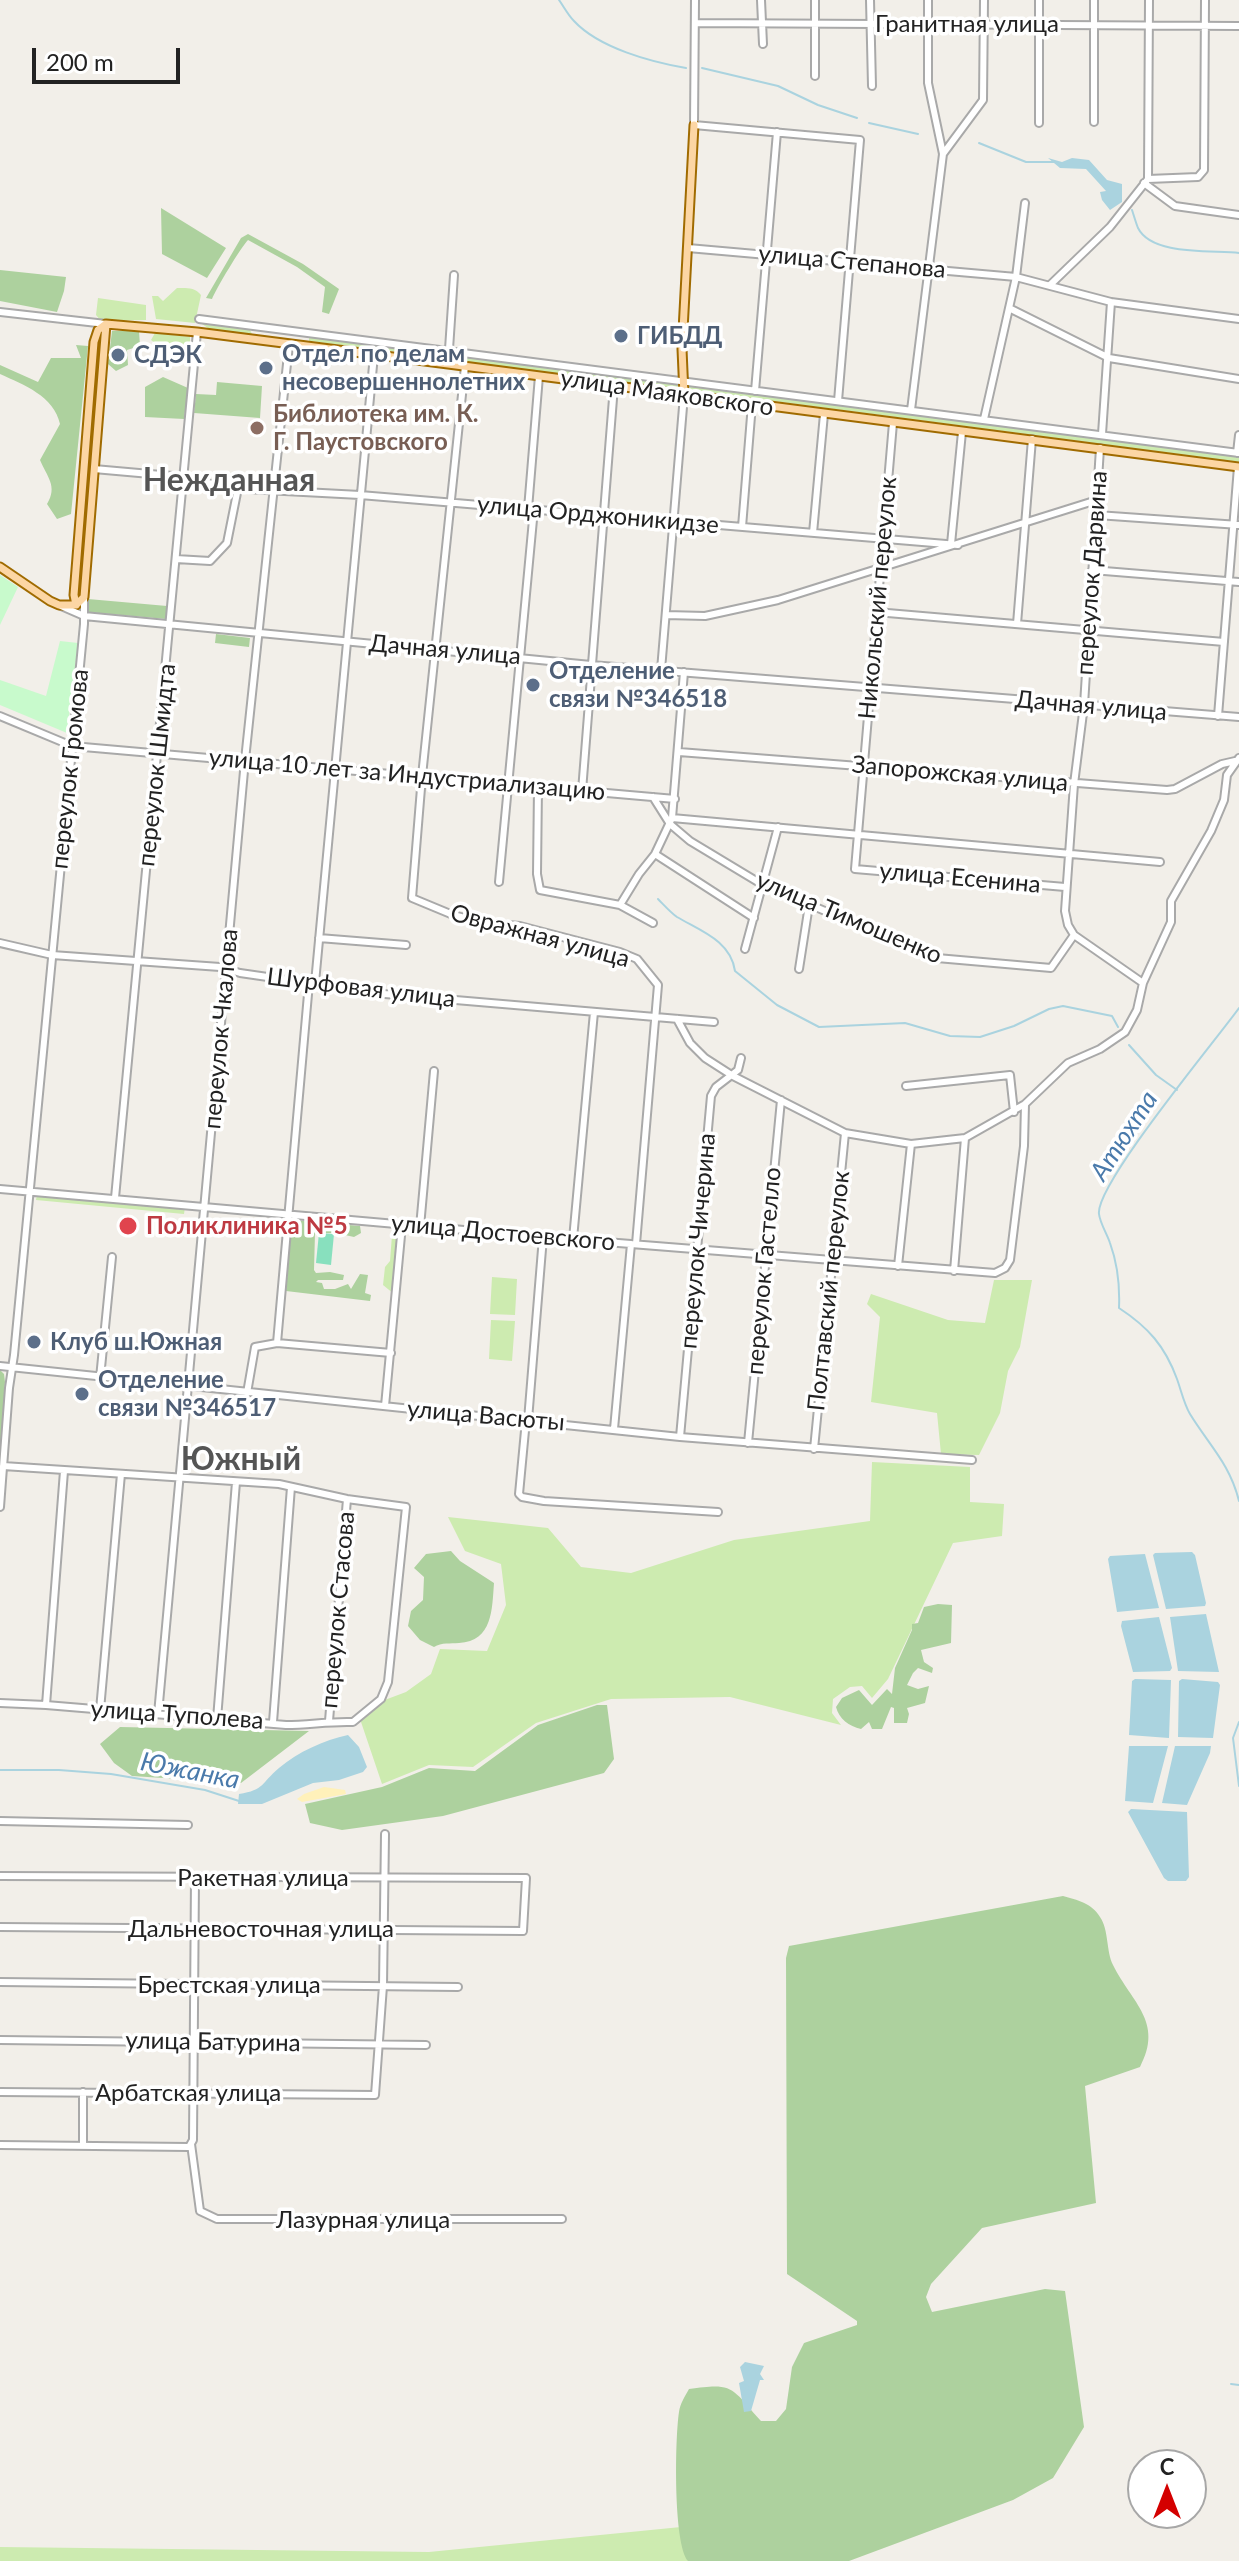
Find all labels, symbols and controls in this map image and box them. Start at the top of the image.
street label: Гранитная улица [875,10,1059,38]
scale bar [36,32,184,82]
text: 200 m [46,47,114,76]
street label: улица Степанова [757,239,947,285]
place label: ГИБДД [637,322,722,350]
marker: ГИБДД [612,327,630,345]
place label: Отдел по делам несовершеннолетних [282,340,525,396]
place label: СДЭК [134,341,202,369]
marker: СДЭК [109,346,127,364]
marker: Отдел по делам несовершеннолетних [257,359,275,377]
street label: улица Маяковского [559,364,775,422]
place label: Библиотека им. К. Г. Паустовского [273,400,479,456]
marker: Библиотека им. К. Г. Паустовского [248,419,266,437]
district label: Нежданная [143,462,315,500]
street label: переулок Дарвина [1070,470,1114,676]
street label: Никольский переулок [853,475,903,721]
street label: улица Орджоникидзе [476,490,720,540]
street label: Дачная улица [368,629,522,671]
place label: Отделение связи №346518 [549,657,727,713]
street label: переулок Шмидта [132,662,182,868]
street label: переулок Громова [45,668,95,870]
marker: Отделение связи №346518 [524,676,542,694]
street label: Дачная улица [1014,685,1168,727]
street label: улица 10 лет за Индустриализацию [208,743,606,807]
street label: Запорожская улица [851,750,1069,798]
street label: улица Есенина [878,857,1042,899]
street label: улица Тимошенко [752,866,946,970]
street label: Овражная улица [447,898,633,974]
street label: переулок Чкалова [198,928,244,1130]
street label: Шурфовая улица [265,962,457,1014]
water label: Атюхта [1084,1085,1164,1187]
street label: переулок Чичерина [674,1132,722,1350]
street label: переулок Гастелло [741,1166,787,1376]
street label: Полтавский переулок [802,1169,856,1413]
street label: улица Достоевского [390,1209,616,1257]
place label: Поликлиника №5 [146,1212,348,1240]
marker: Поликлиника №5 [117,1215,139,1237]
place label: Клуб ш.Южная [50,1328,222,1356]
marker: Клуб ш.Южная [25,1333,43,1351]
place label: Отделение связи №346517 [98,1366,276,1422]
marker: Отделение связи №346517 [73,1385,91,1403]
street label: улица Васюты [406,1395,566,1437]
district label: Южный [181,1441,301,1479]
street label: переулок Стасова [315,1510,361,1710]
street label: улица Туполева [89,1695,265,1735]
water label: Южанка [138,1746,242,1796]
street label: Ракетная улица [177,1864,349,1892]
street label: Дальневосточная улица [128,1915,394,1943]
street label: Брестская улица [137,1971,321,1999]
street label: улица Батурина [125,2026,301,2058]
street label: Арбатская улица [95,2079,281,2107]
street label: Лазурная улица [276,2206,450,2234]
north arrow [1127,2449,1207,2529]
text: С [1160,2453,1174,2480]

